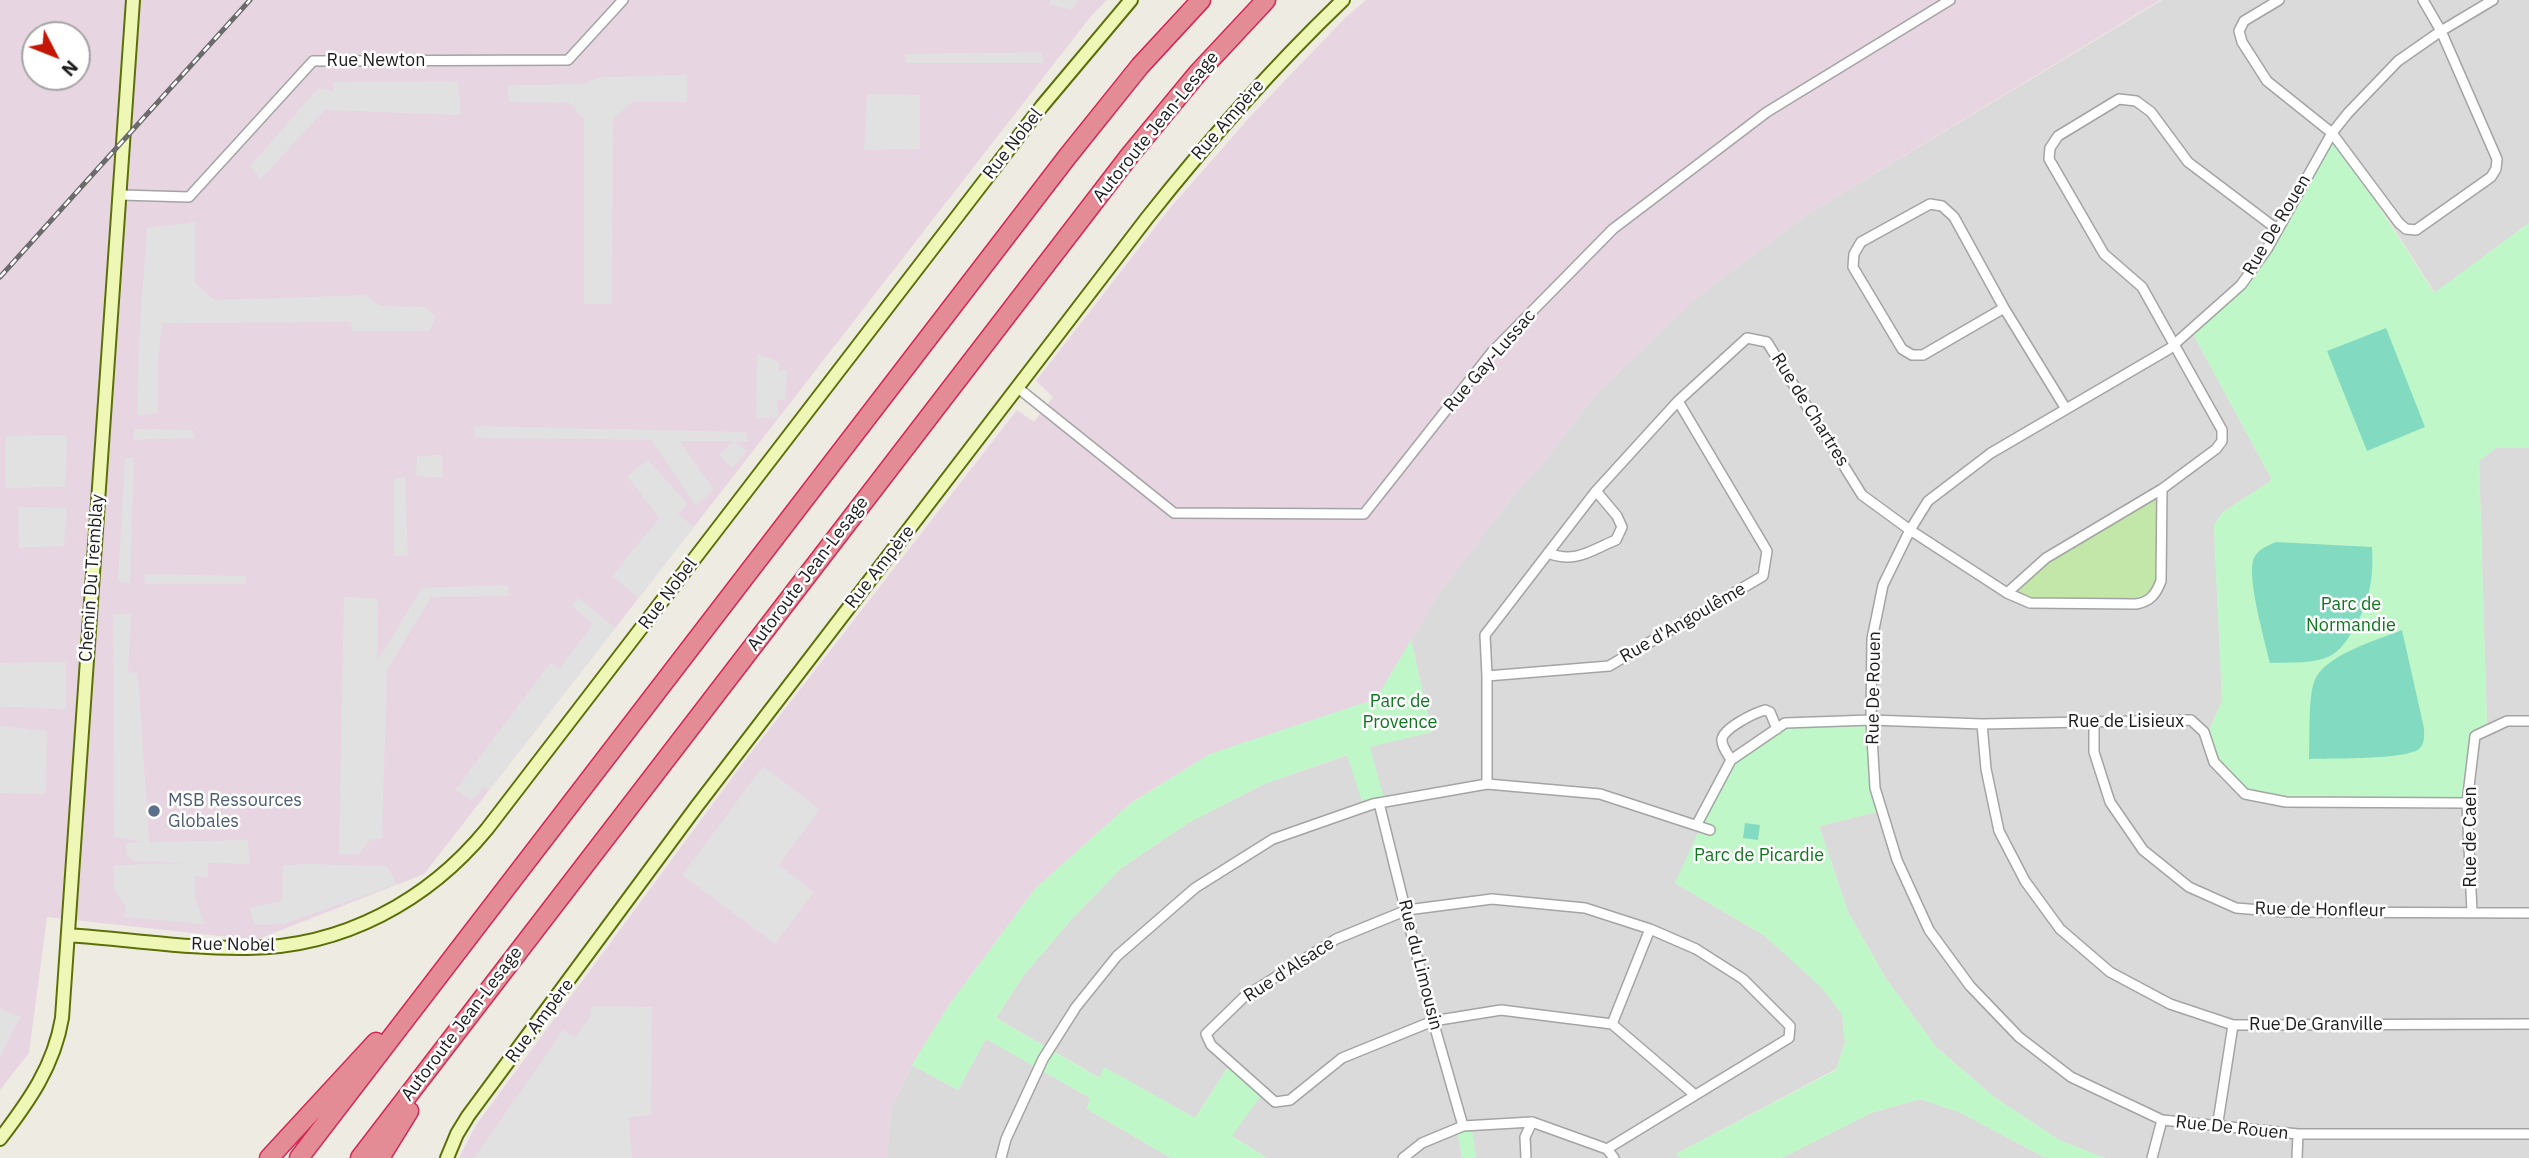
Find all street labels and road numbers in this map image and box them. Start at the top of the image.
street label: Autoroute Jean-Lesage [1089,47,1223,207]
street label: Rue Newton [327,50,425,72]
street label: Rue Ampère [1187,75,1269,165]
street label: Rue Nobel [979,104,1047,184]
street label: Rue De Rouen [2238,171,2316,279]
street label: Rue Gay-Lussac [1440,305,1540,417]
street label: Rue de Chartres [1766,349,1854,471]
street label: Chemin Du Tremblay [75,493,109,663]
street label: Autoroute Jean-Lesage [743,493,873,655]
street label: Rue Ampère [841,521,919,613]
street label: Rue Nobel [634,554,702,634]
street label: Rue d'Angoulême [1616,578,1750,668]
street label: Rue De Rouen [1862,631,1886,745]
street label: Rue de Lisieux [2068,711,2184,733]
street label: Rue de Caen [2460,786,2482,888]
street label: Rue du Limousin [1393,897,1447,1033]
street label: Rue de Honfleur [2254,898,2386,922]
street label: Rue Nobel [191,933,275,957]
street label: Rue d'Alsace [1240,933,1338,1007]
street label: Autoroute Jean-Lesage [397,943,527,1105]
street label: Rue Ampère [501,975,579,1067]
street label: Rue De Granville [2249,1014,2383,1036]
street label: Rue De Rouen [2174,1111,2290,1145]

